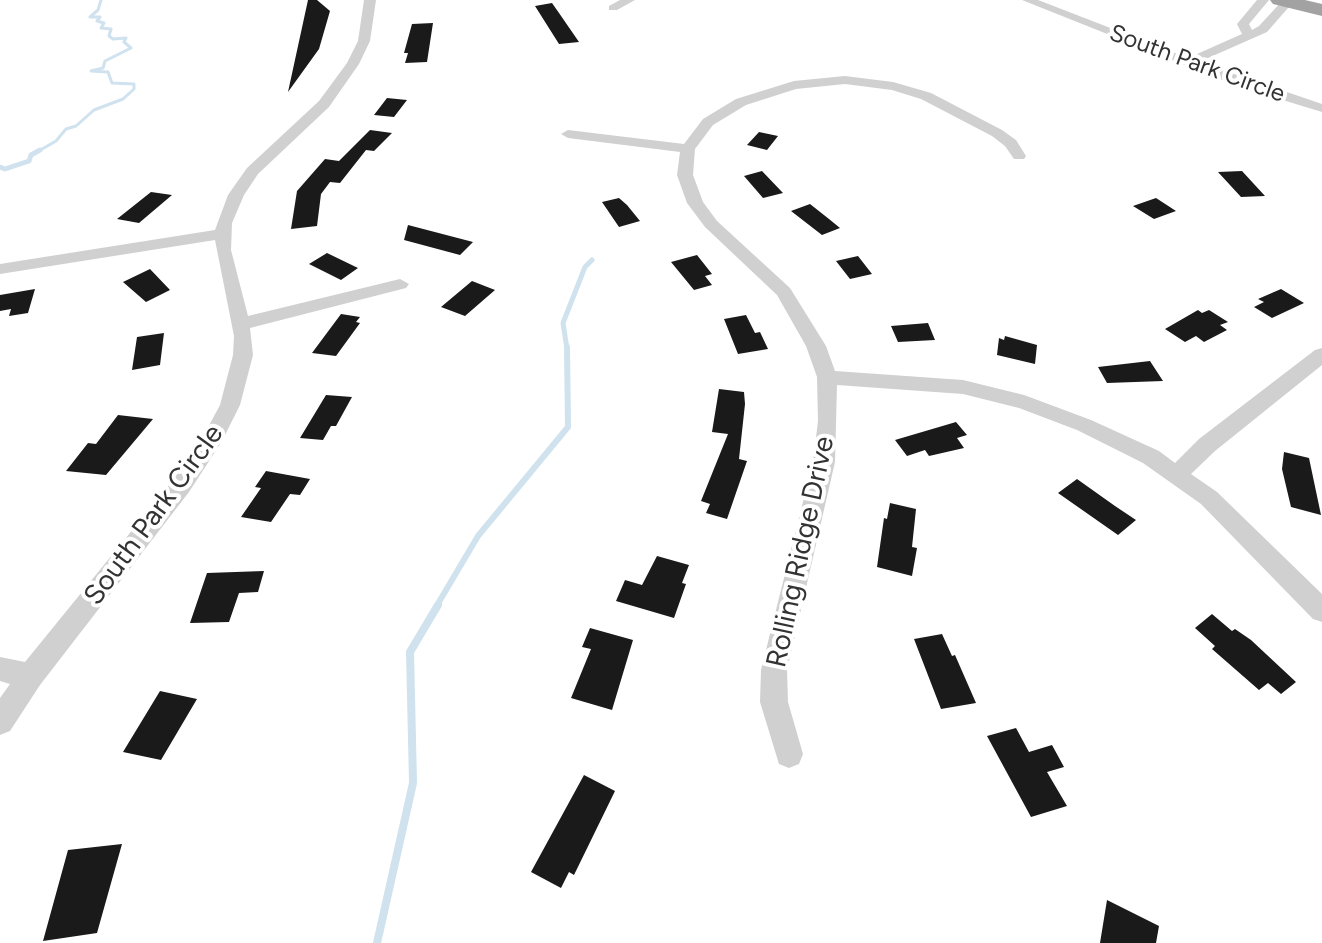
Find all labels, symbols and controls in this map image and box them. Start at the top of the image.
street label: South Park Circle [1105,19,1289,109]
street label: South Park Circle [77,418,231,612]
street label: Rolling Ridge Drive [760,433,842,671]

